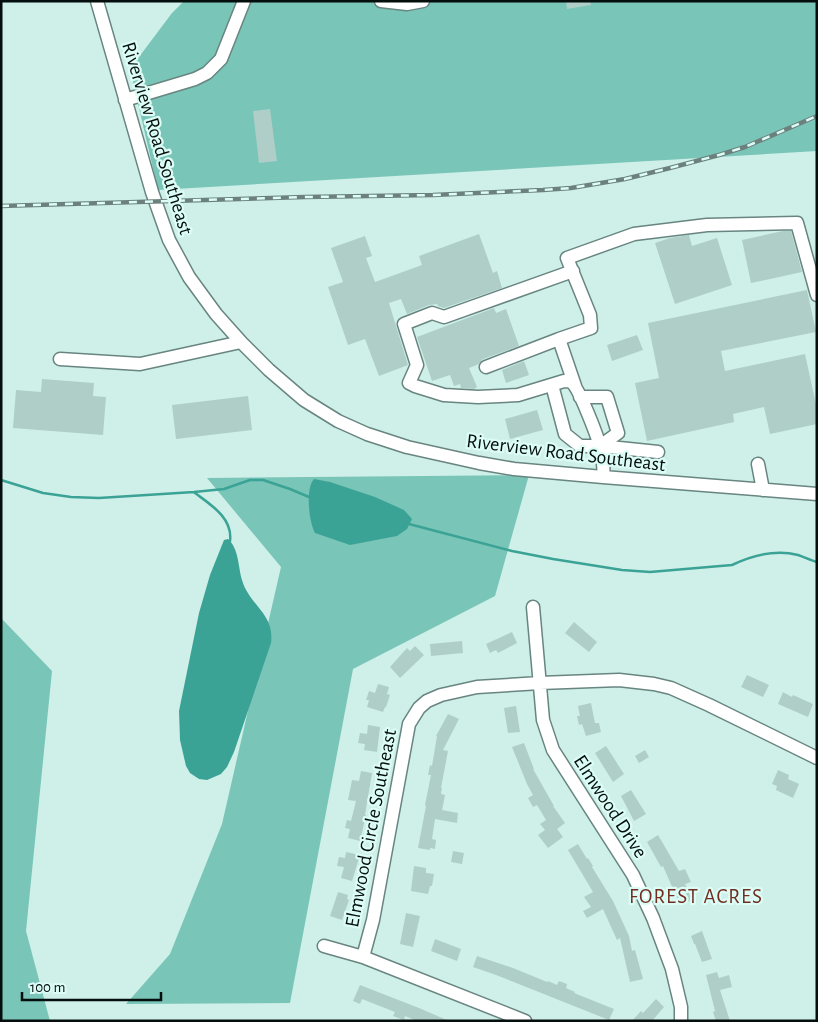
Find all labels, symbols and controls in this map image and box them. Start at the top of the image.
street label: Riverview Road Southeast [118,40,196,238]
street label: Riverview Road Southeast [465,431,667,475]
street label: Elmwood Circle Southeast [342,727,400,929]
street label: Elmwood Drive [570,751,651,862]
district label: FOREST ACRES [629,886,763,907]
scale bar [22,970,161,1002]
text: 100 m [30,980,65,995]

